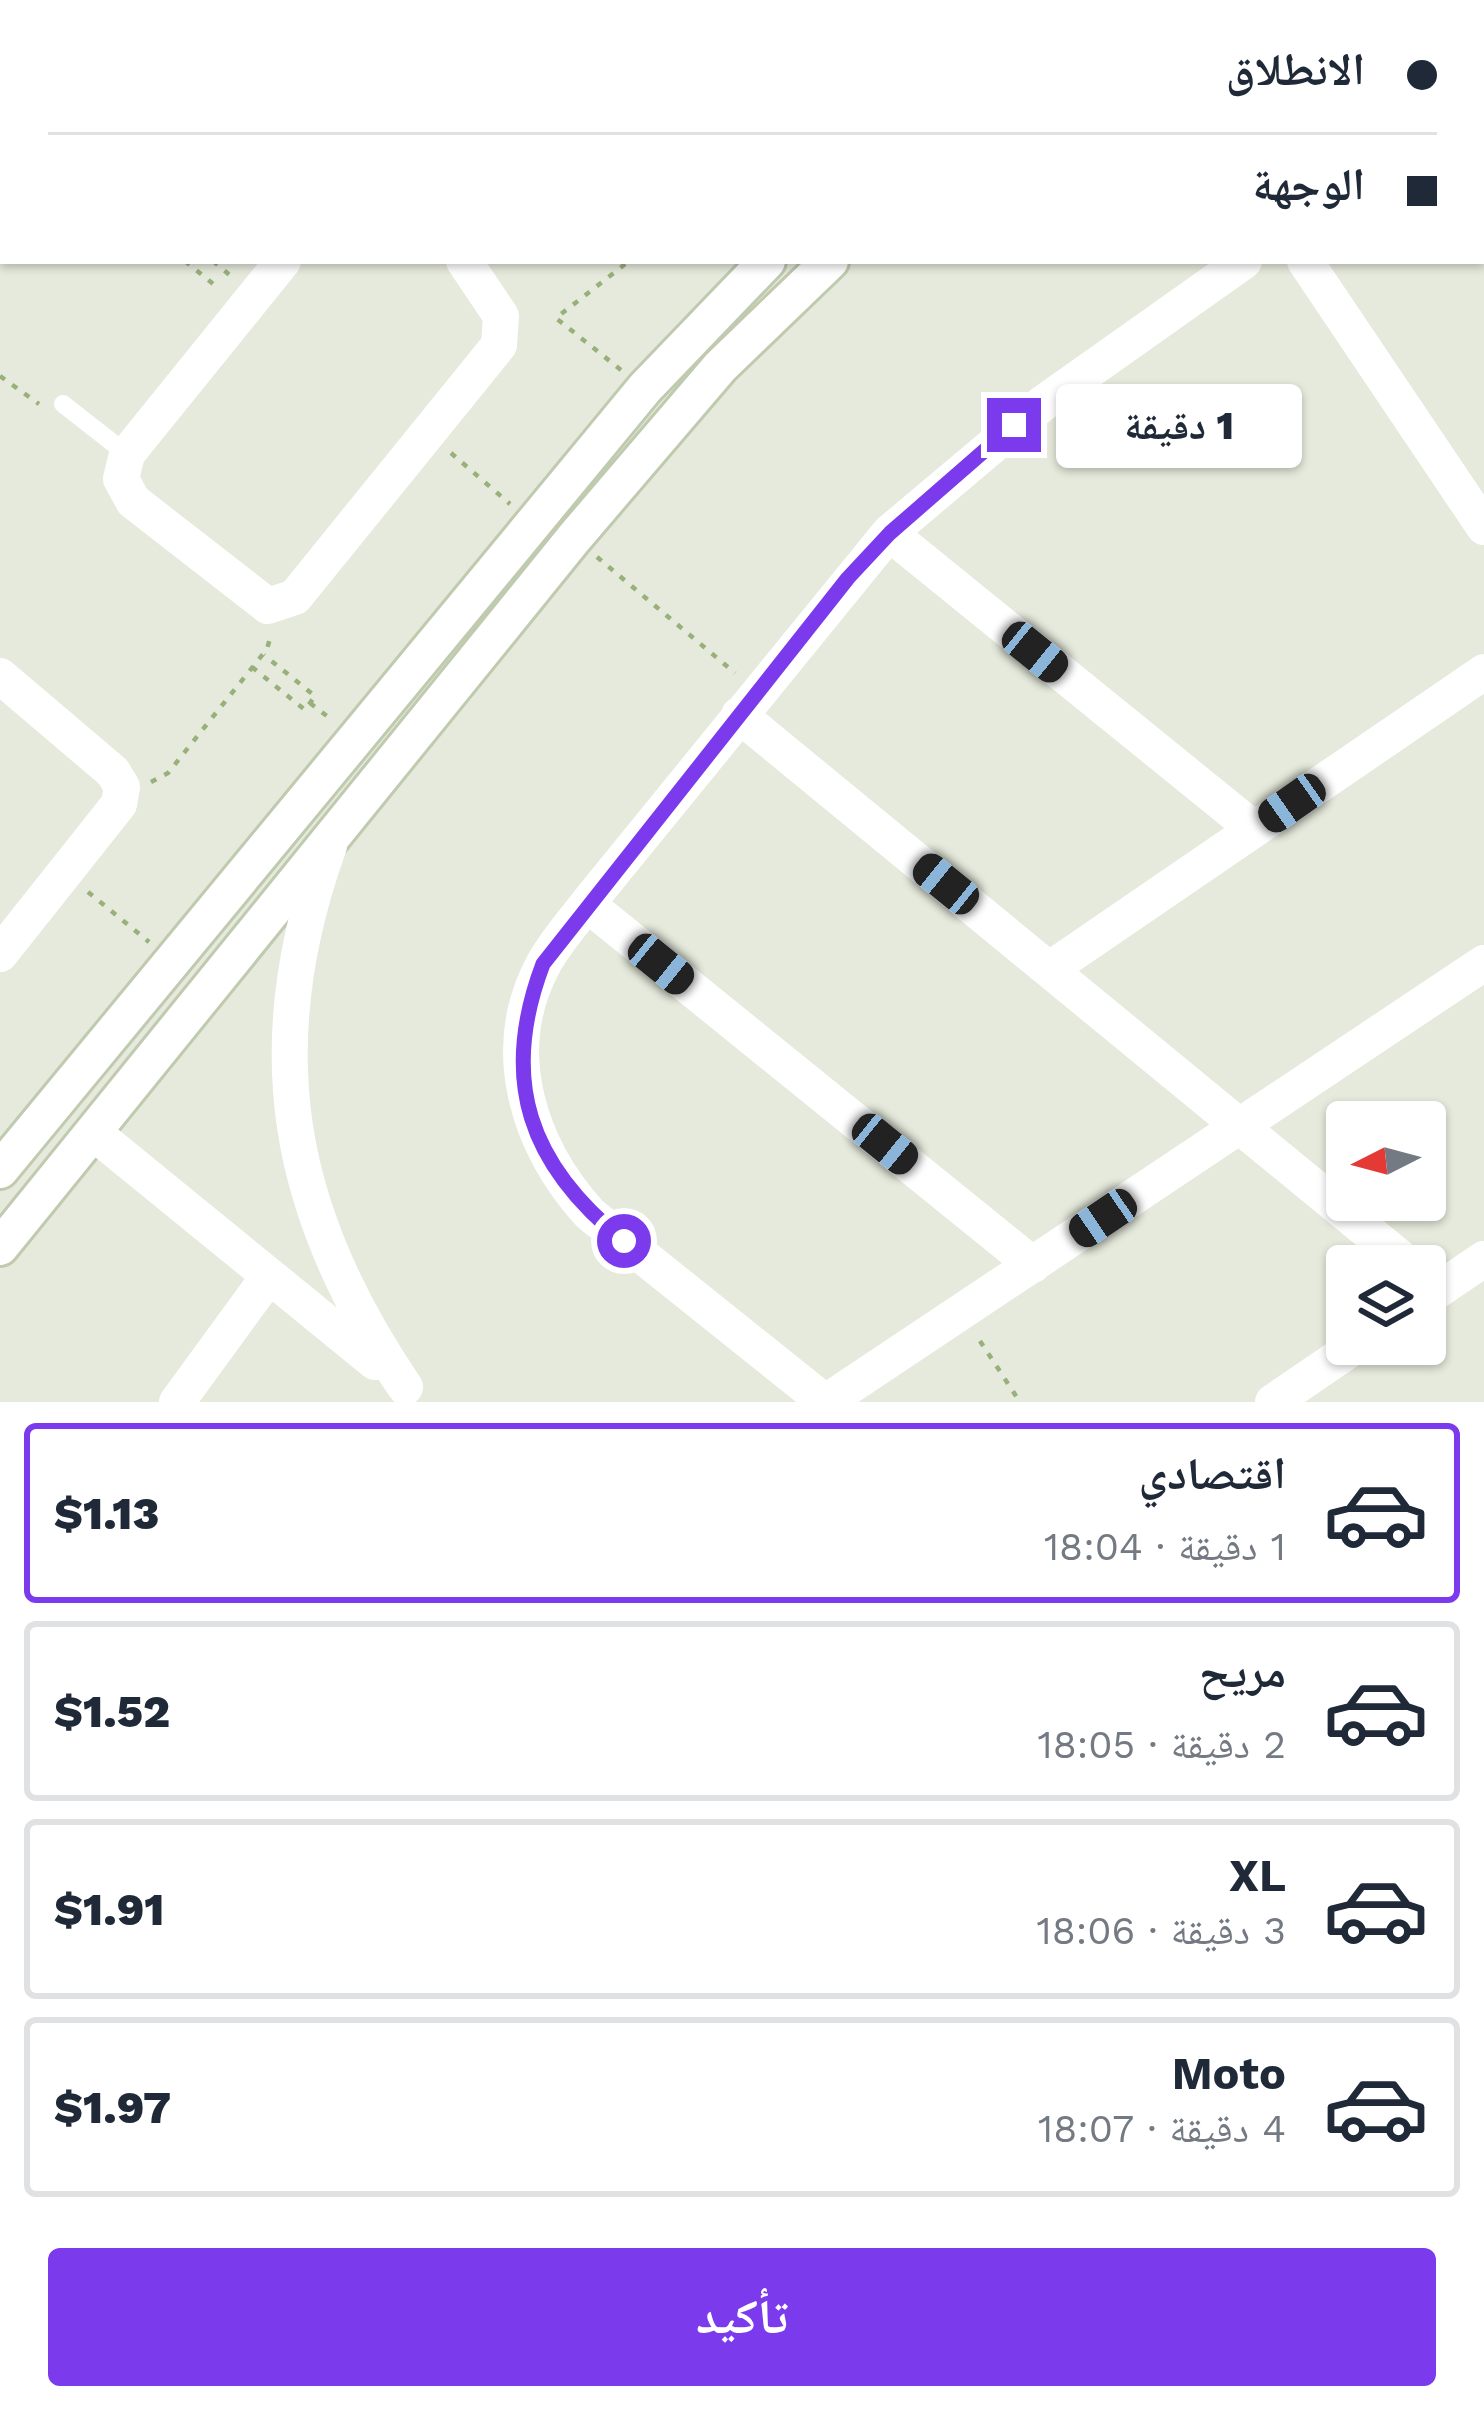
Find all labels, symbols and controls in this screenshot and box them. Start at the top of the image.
text: الانطلاق [1226,43,1365,96]
text: الوجهة [1252,158,1365,211]
callout: 1 دقيقة [1056,383,1302,467]
route end [987,398,1041,452]
text: 1 دقيقة [1124,403,1234,448]
car [996,615,1074,689]
car [1252,768,1332,838]
car [907,847,985,921]
car [622,927,700,1001]
north arrow [1326,1101,1446,1221]
map controls [1326,1101,1446,1365]
car [846,1107,924,1181]
car [1063,1183,1143,1253]
route start [597,1214,651,1268]
button: layers [1326,1245,1446,1365]
text: اقتصادي [1139,1447,1286,1500]
icon: car [1322,1459,1430,1567]
text: $1.13 [54,1487,159,1540]
text: 1 دقيقة · 18:04 [1044,1524,1286,1569]
text: مريح [1199,1645,1286,1698]
icon: car [1322,1657,1430,1765]
text: $1.52 [54,1685,170,1738]
text: 2 دقيقة · 18:05 [1038,1722,1286,1767]
text: XL [1229,1849,1286,1902]
icon: car [1322,1855,1430,1963]
text: $1.91 [54,1883,164,1936]
text: 3 دقيقة · 18:06 [1037,1908,1286,1953]
text: Moto [1172,2047,1286,2100]
icon: car [1322,2053,1430,2161]
text: $1.97 [54,2081,171,2134]
text: 4 دقيقة · 18:07 [1038,2106,1286,2151]
button: تأكيد [48,2248,1436,2386]

